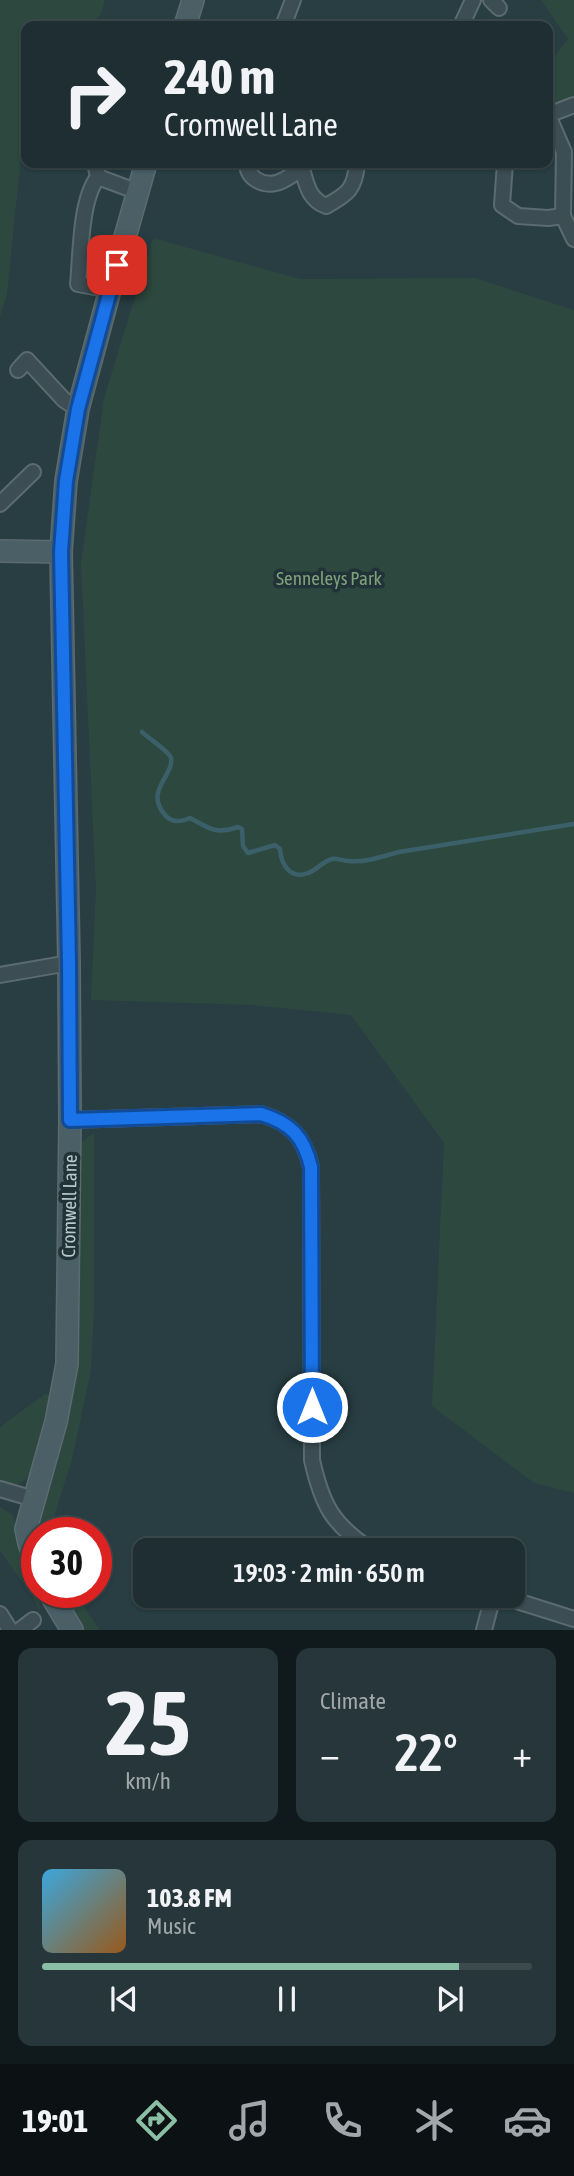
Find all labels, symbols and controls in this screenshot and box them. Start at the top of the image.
text: 240 m [164,48,275,104]
icon: right [49,49,140,140]
text: Cromwell Lane [164,106,338,143]
pin [87,235,147,295]
icon: arrive [98,246,136,284]
park label: Senneleys Park [276,567,383,589]
street label: Cromwell Lane [57,1154,81,1258]
position arrow [275,1370,349,1444]
speed limit sign: 30 [21,1517,112,1608]
text: 19:03 · 2 min · 650 m [233,1558,425,1588]
text: 25 [105,1670,191,1774]
text: Climate [320,1688,386,1714]
text: 22° [394,1722,458,1782]
text: − [320,1732,340,1775]
text: + [512,1732,532,1775]
text: km/h [125,1768,171,1794]
text: 103.8 FM [147,1883,232,1913]
text: Music [147,1913,195,1939]
icon: previous [105,1980,143,2018]
icon: pause [268,1980,306,2018]
icon: next [431,1980,469,2018]
icon: directions [132,2096,181,2145]
icon: music [225,2096,274,2145]
icon: phone [318,2096,367,2145]
icon: climate [410,2096,459,2145]
icon: car [503,2096,552,2145]
text: 19:01 [22,2102,88,2139]

